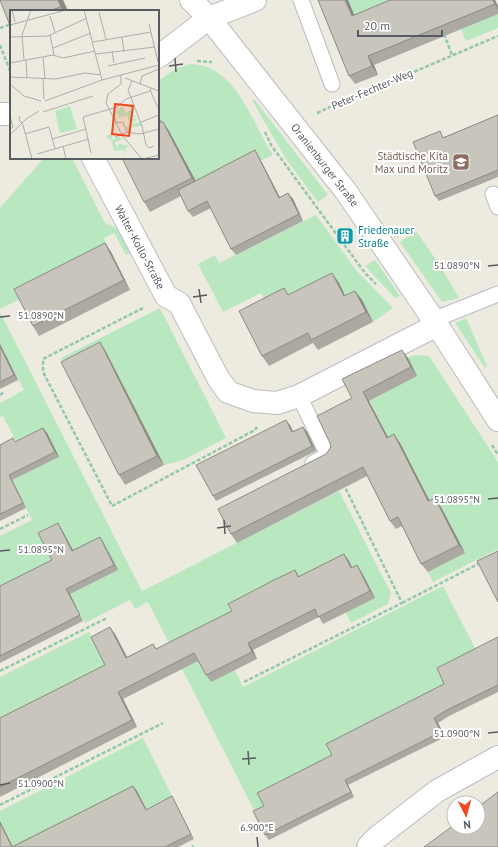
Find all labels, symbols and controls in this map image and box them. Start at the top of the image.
inset map [10,10,159,159]
scale bar [358,12,442,38]
text: 20 m [364,18,390,33]
street label: Peter-Fechter-Weg [329,65,415,112]
street label: Oranienburger Straße [288,121,362,210]
place label: Städtische Kita Max und Moritz [375,149,448,176]
school or university icon: Städtische Kita Max und Moritz [451,152,471,172]
street label: Walter-Kollo-Straße [112,202,168,292]
place label: Friedenauer Straße [358,223,414,250]
building icon: Friedenauer Straße [335,226,355,246]
text: 51.0890°N [434,259,480,272]
text: 51.0890°N [18,309,64,322]
text: 51.0895°N [434,493,480,506]
text: 51.0895°N [18,543,64,556]
text: 51.0900°N [434,727,480,740]
text: 51.0900°N [18,777,64,790]
north arrow [446,795,486,835]
text: N [463,818,471,832]
text: 6.900°E [240,821,274,834]

